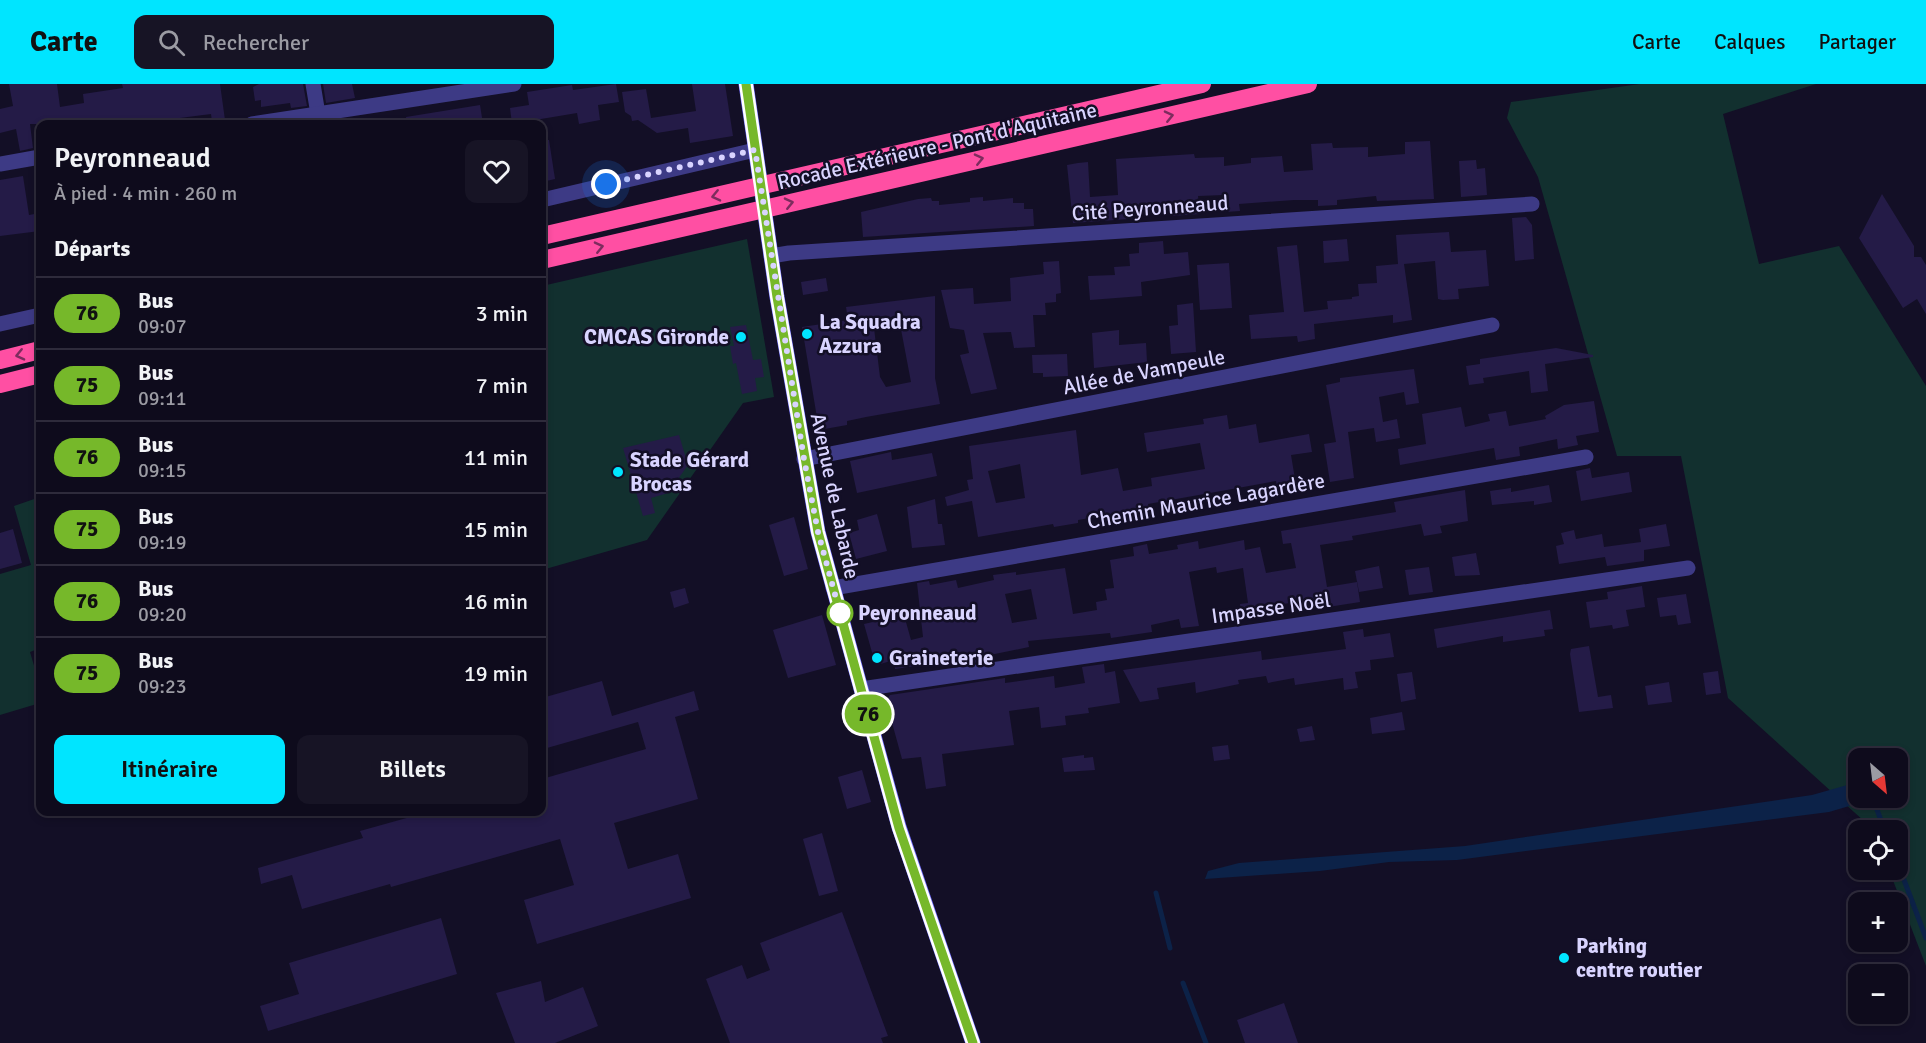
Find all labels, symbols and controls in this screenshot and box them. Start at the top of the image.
search box [134,15,554,69]
text: Carte [30,25,98,59]
icon: search [155,26,188,59]
text: Rechercher [203,29,309,56]
text: Carte [1632,29,1681,55]
text: Calques [1714,29,1785,55]
text: Partager [1818,29,1896,55]
street label: Rocade Extérieure - Pont d'Aquitaine [775,97,1099,195]
one-way arrow [1164,110,1174,123]
button: heart [465,140,528,203]
text: Peyronneaud [54,141,211,175]
one-way arrow [973,154,983,167]
your location [591,169,621,199]
text: À pied · 4 min · 260 m [54,181,237,206]
one-way arrow [711,188,721,201]
street label: Cité Peyronneaud [1071,190,1229,226]
one-way arrow [783,197,793,210]
text: Départs [54,235,130,262]
one-way arrow [593,241,603,254]
text: Bus [138,287,173,314]
text: 76 [76,300,98,326]
text: 3 min [476,300,528,327]
place label: La Squadra Azzura [819,309,921,359]
text: 09:07 [138,314,187,339]
place label: CMCAS Gironde [584,324,729,350]
marker: La Squadra Azzura [800,327,814,341]
marker: CMCAS Gironde [734,330,748,344]
street label: Allée de Vampeule [1061,344,1227,400]
one-way arrow [15,348,25,361]
text: Bus [138,359,173,386]
text: 75 [76,372,98,398]
text: 7 min [476,372,528,399]
text: 09:11 [138,386,187,411]
street label: Avenue de Labarde [805,411,865,581]
text: Bus [138,431,173,458]
text: 76 [76,444,98,470]
text: 11 min [464,444,528,471]
place label: Stade Gérard Brocas [630,447,749,497]
text: 09:15 [138,458,187,483]
marker: Stade Gérard Brocas [611,465,625,479]
street label: Chemin Maurice Lagardère [1085,467,1327,535]
text: Bus [138,503,173,530]
text: 75 [76,516,98,542]
text: 15 min [464,516,528,543]
text: 09:19 [138,530,187,555]
text: Bus [138,575,173,602]
street label: Impasse Noël [1210,587,1332,629]
text: 76 [76,588,98,614]
text: 16 min [464,588,528,615]
marker: Peyronneaud [827,600,853,626]
place label: Peyronneaud [858,600,977,626]
text: 09:20 [138,602,187,627]
place label: Graineterie [889,645,994,671]
text: Bus [138,647,173,674]
marker: Graineterie [870,651,884,665]
text: 75 [76,660,98,686]
text: 19 min [464,660,528,687]
text: 09:23 [138,674,187,699]
line badge: 76 [841,694,895,734]
text: 76 [857,701,879,727]
button: Itinéraire [54,735,285,804]
button: Billets [297,735,528,804]
north arrow [1848,748,1908,808]
map controls [1848,748,1908,1024]
button: locate [1848,820,1908,880]
button: + [1848,892,1908,952]
place label: Parking centre routier [1576,933,1703,983]
marker: Parking centre routier [1557,951,1571,965]
button: − [1848,964,1908,1024]

